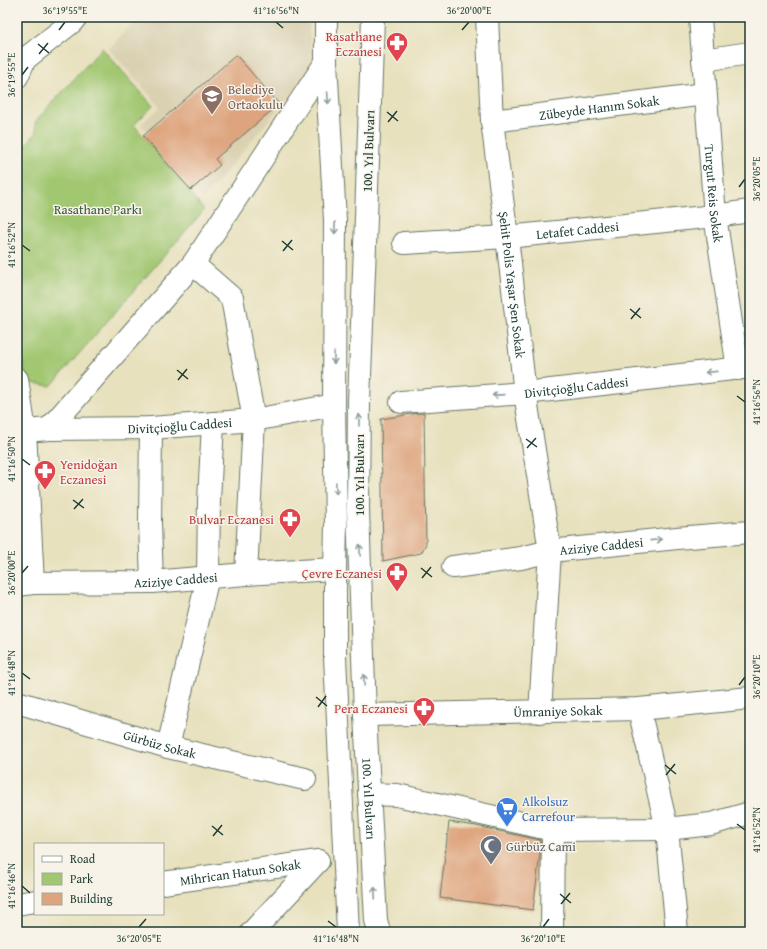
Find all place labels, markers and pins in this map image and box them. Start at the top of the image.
place label: Rasathane Eczanesi [326,27,382,61]
pharmacy icon: Rasathane Eczanesi [384,30,410,63]
place label: Belediye Ortaokulu [228,80,283,114]
school or university icon: Belediye Ortaokulu [199,83,225,116]
place label: Yenidoğan Eczanesi [60,455,118,489]
pharmacy icon: Yenidoğan Eczanesi [32,458,58,491]
pharmacy icon: Bulvar Eczanesi [277,506,303,539]
place label: Bulvar Eczanesi [189,510,274,529]
pharmacy icon: Çevre Eczanesi [384,560,410,593]
place label: Çevre Eczanesi [302,564,382,583]
pharmacy icon: Pera Eczanesi [411,695,437,728]
place label: Pera Eczanesi [334,699,408,718]
place label: Alkolsuz Carrefour [522,792,576,826]
supermarket icon: Alkolsuz Carrefour [494,795,520,828]
mosque icon: Gürbüz Cami [478,833,504,866]
place label: Gürbüz Cami [506,837,576,856]

